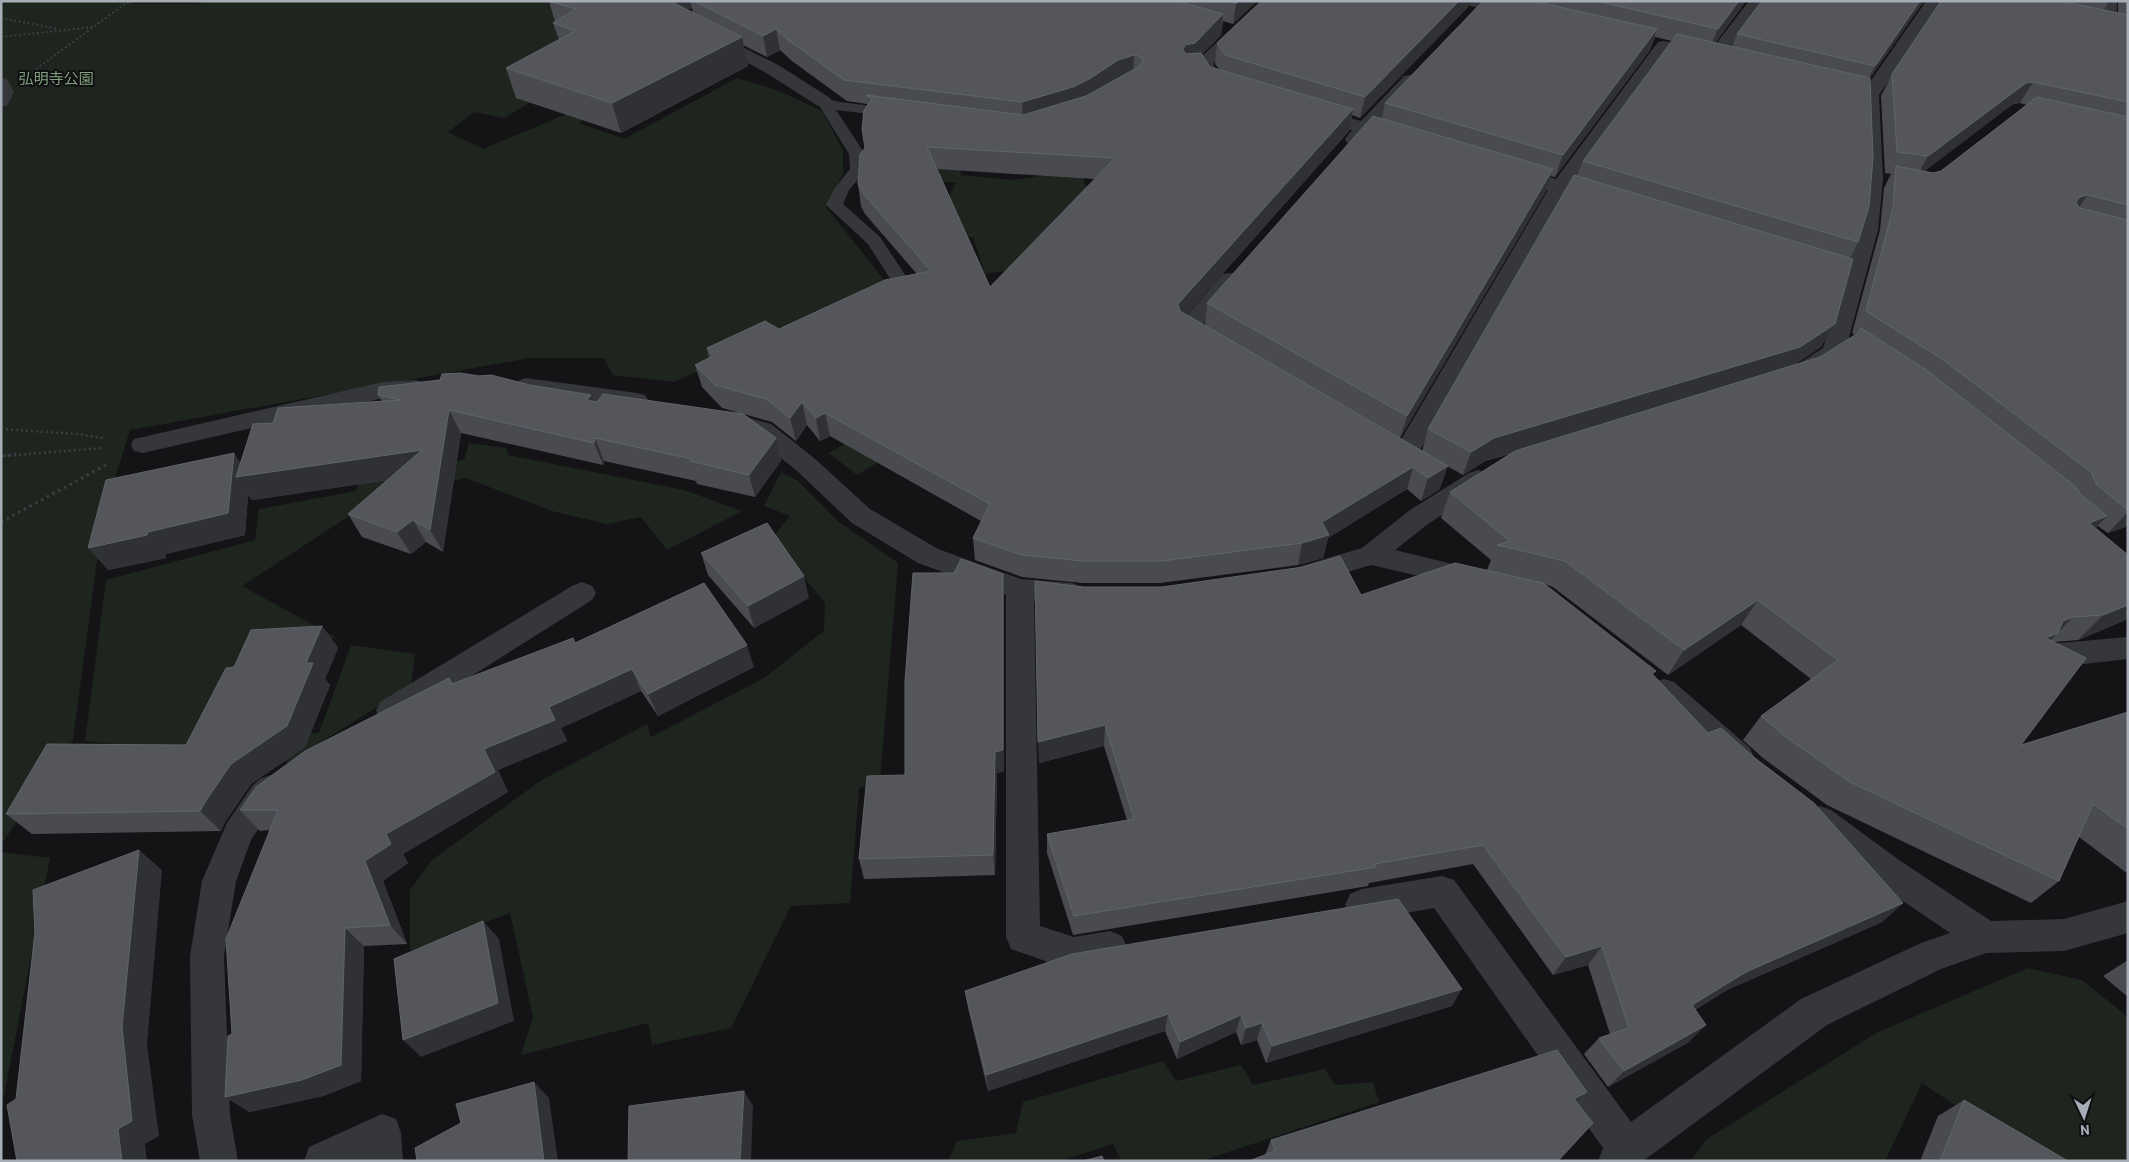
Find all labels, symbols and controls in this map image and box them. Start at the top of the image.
park label: 弘明寺公園 [18,69,94,87]
north arrow [2059,1092,2109,1142]
text: N [2080,1122,2090,1139]

